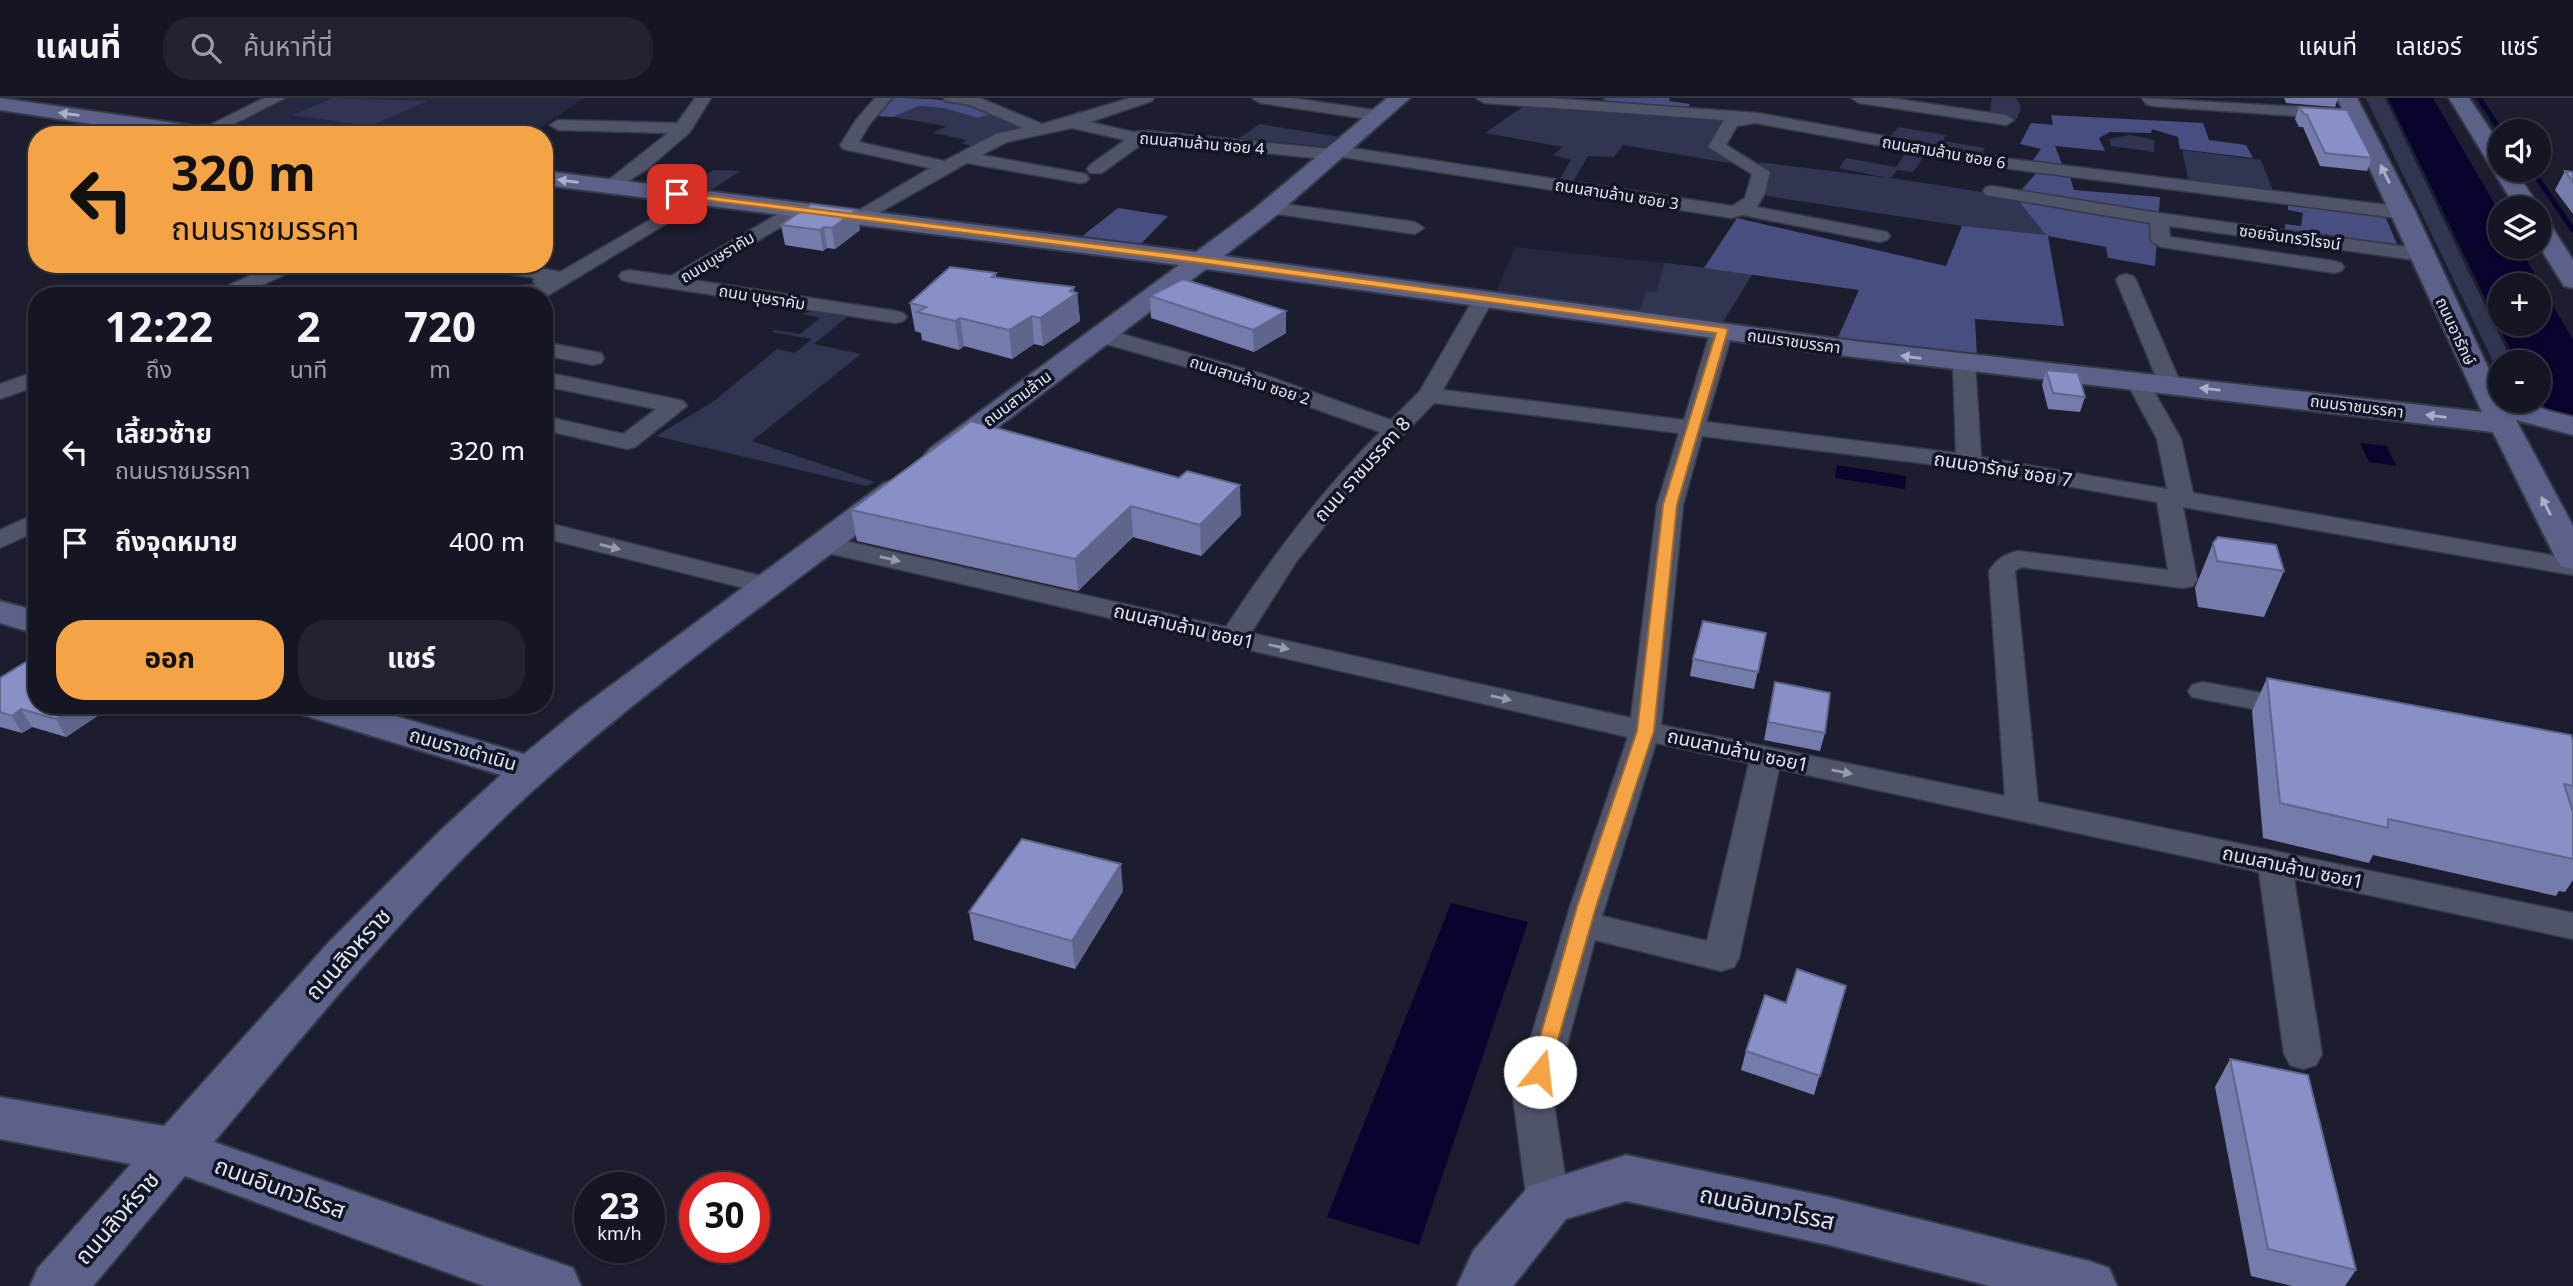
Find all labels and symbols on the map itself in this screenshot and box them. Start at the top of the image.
one-way arrow [58,108,80,119]
street label: ถนนสามล้าน ซอย 4 [1138,127,1265,161]
street label: ถนนสามล้าน ซอย 6 [1880,130,2008,176]
pin [647,164,707,224]
one-way arrow [2379,164,2390,184]
street label: ถนนสามล้าน ซอย 3 [1553,173,1681,217]
one-way arrow [556,175,578,186]
street label: ซอยจันทรวิโรจน์ [2238,219,2342,257]
street label: ถนนบุษราคัม [676,226,759,290]
street label: ถนน บุษราคัม [717,279,807,317]
street label: ถนนอารักษ์ [2429,293,2481,369]
street label: ถนนราชมรรคา [1746,324,1842,360]
street label: ถนนสามล้าน ซอย 2 [1186,350,1313,412]
one-way arrow [1899,351,1921,362]
street label: ถนนสามล้าน [978,365,1057,433]
one-way arrow [2199,383,2221,394]
street label: ถนนราชมรรคา [2309,389,2405,425]
one-way arrow [2425,410,2447,421]
street label: ถนน ราชมรรคา 8 [1308,411,1418,529]
street label: ถนนอารักษ์ ซอย 7 [1932,445,2074,496]
one-way arrow [2541,496,2552,516]
one-way arrow [600,542,622,553]
one-way arrow [879,554,901,565]
street label: ถนนสามล้าน ซอย1 [1110,597,1257,658]
one-way arrow [1268,642,1290,653]
one-way arrow [1490,692,1512,703]
street label: ถนนราชดำเนิน [406,721,520,780]
street label: ถนนสามล้าน ซอย1 [1664,722,1811,781]
one-way arrow [1832,767,1854,778]
street label: ถนนสามล้าน ซอย1 [2219,839,2366,898]
street label: ถนนสิงหราช [298,901,400,1009]
position arrow [1503,1035,1577,1109]
street label: ถนนอินทวโรรส [209,1150,350,1228]
street label: ถนนสิงห์ราช [67,1164,168,1273]
speed limit sign: 30 [679,1172,770,1263]
street label: ถนนอินทวโรรส [1696,1178,1837,1240]

